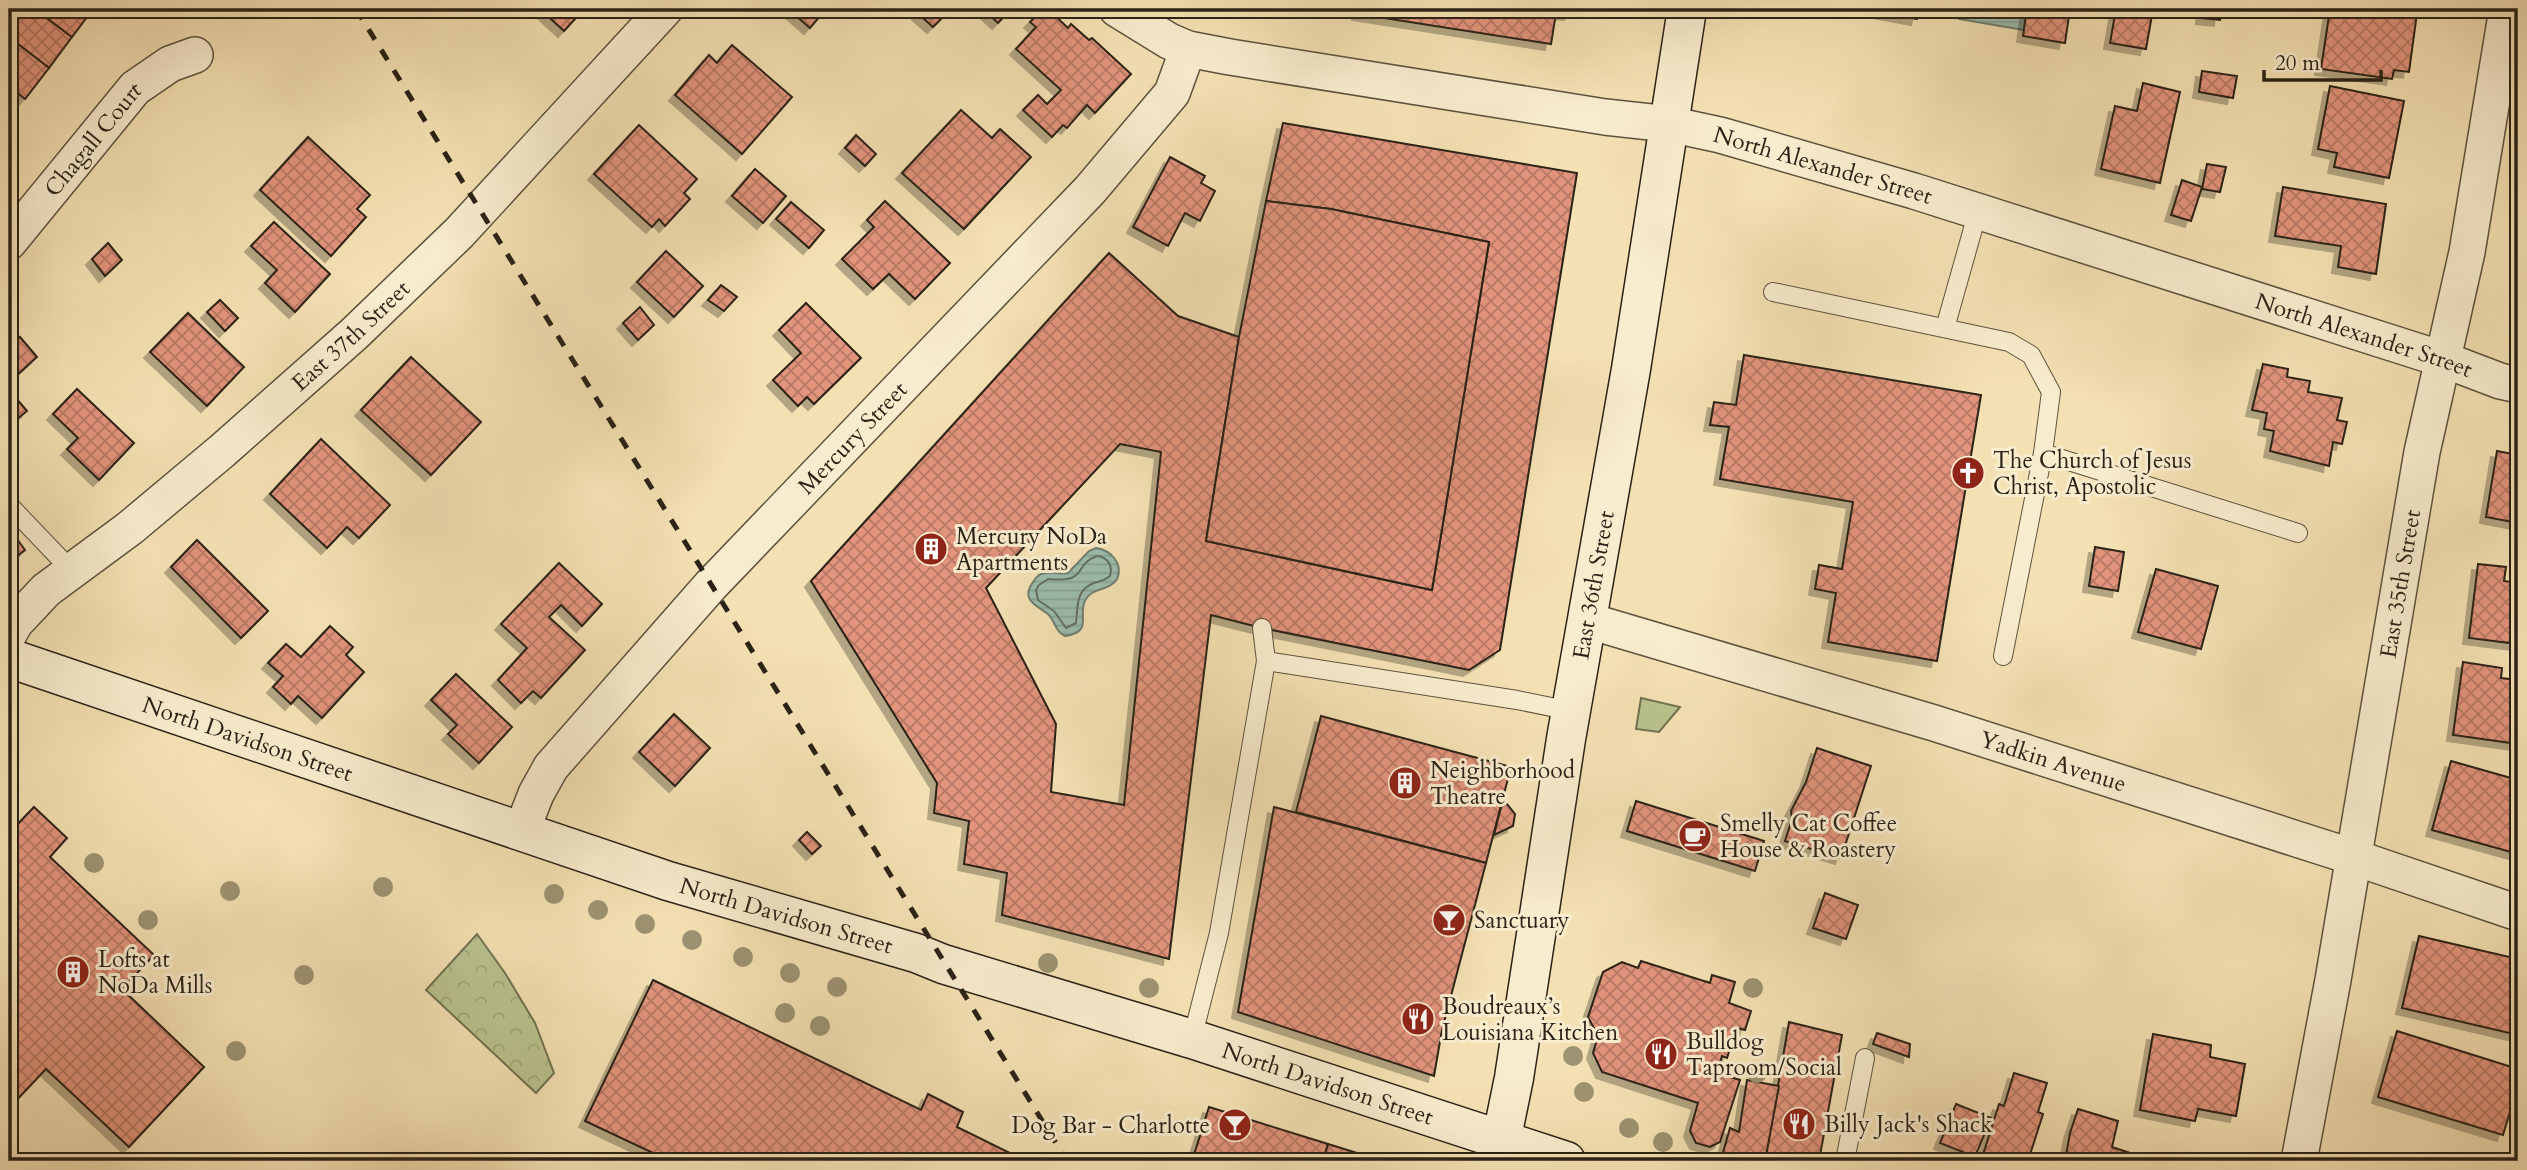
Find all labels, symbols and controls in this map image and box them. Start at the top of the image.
scale bar [2264,38,2382,82]
text: 20 m [2275,49,2320,78]
street label: Chagall Court [38,74,147,203]
street label: North Alexander Street [1710,119,1936,212]
street label: East 37th Street [285,274,417,398]
street label: North Alexander Street [2251,286,2477,385]
street label: Mercury Street [791,375,914,501]
place label: The Church of Jesus Christ, Apostolic [1993,445,2191,502]
church icon: The Church of Jesus Christ, Apostolic [1949,454,1987,492]
street label: East 35th Street [2373,507,2428,661]
street label: East 36th Street [1565,508,1622,662]
place label: Mercury NoDa Apartments [956,521,1107,578]
building icon: Mercury NoDa Apartments [912,530,950,568]
street label: North Davidson Street [138,689,357,789]
street label: Yadkin Avenue [1976,724,2130,799]
place label: Neighborhood Theatre [1430,755,1576,812]
building icon: Neighborhood Theatre [1386,764,1424,802]
place label: Smelly Cat Coffee House & Roastery [1720,808,1897,865]
cafe icon: Smelly Cat Coffee House & Roastery [1676,817,1714,855]
street label: North Davidson Street [676,870,896,961]
bar icon: Sanctuary [1430,901,1468,939]
place label: Sanctuary [1474,905,1569,936]
place label: Lofts at NoDa Mills [98,944,212,1001]
building icon: Lofts at NoDa Mills [54,953,92,991]
place label: Boudreaux’s Louisiana Kitchen [1442,991,1618,1048]
restaurant icon: Boudreaux’s Louisiana Kitchen [1399,1000,1437,1038]
place label: Bulldog Taproom/Social [1686,1026,1842,1083]
street label: North Davidson Street [1218,1035,1437,1133]
restaurant icon: Bulldog Taproom/Social [1642,1035,1680,1073]
restaurant icon: Billy Jack's Shack [1780,1105,1818,1143]
bar icon: Dog Bar - Charlotte [1216,1106,1254,1144]
place label: Billy Jack's Shack [1824,1109,1993,1140]
place label: Dog Bar - Charlotte [1011,1110,1210,1141]

